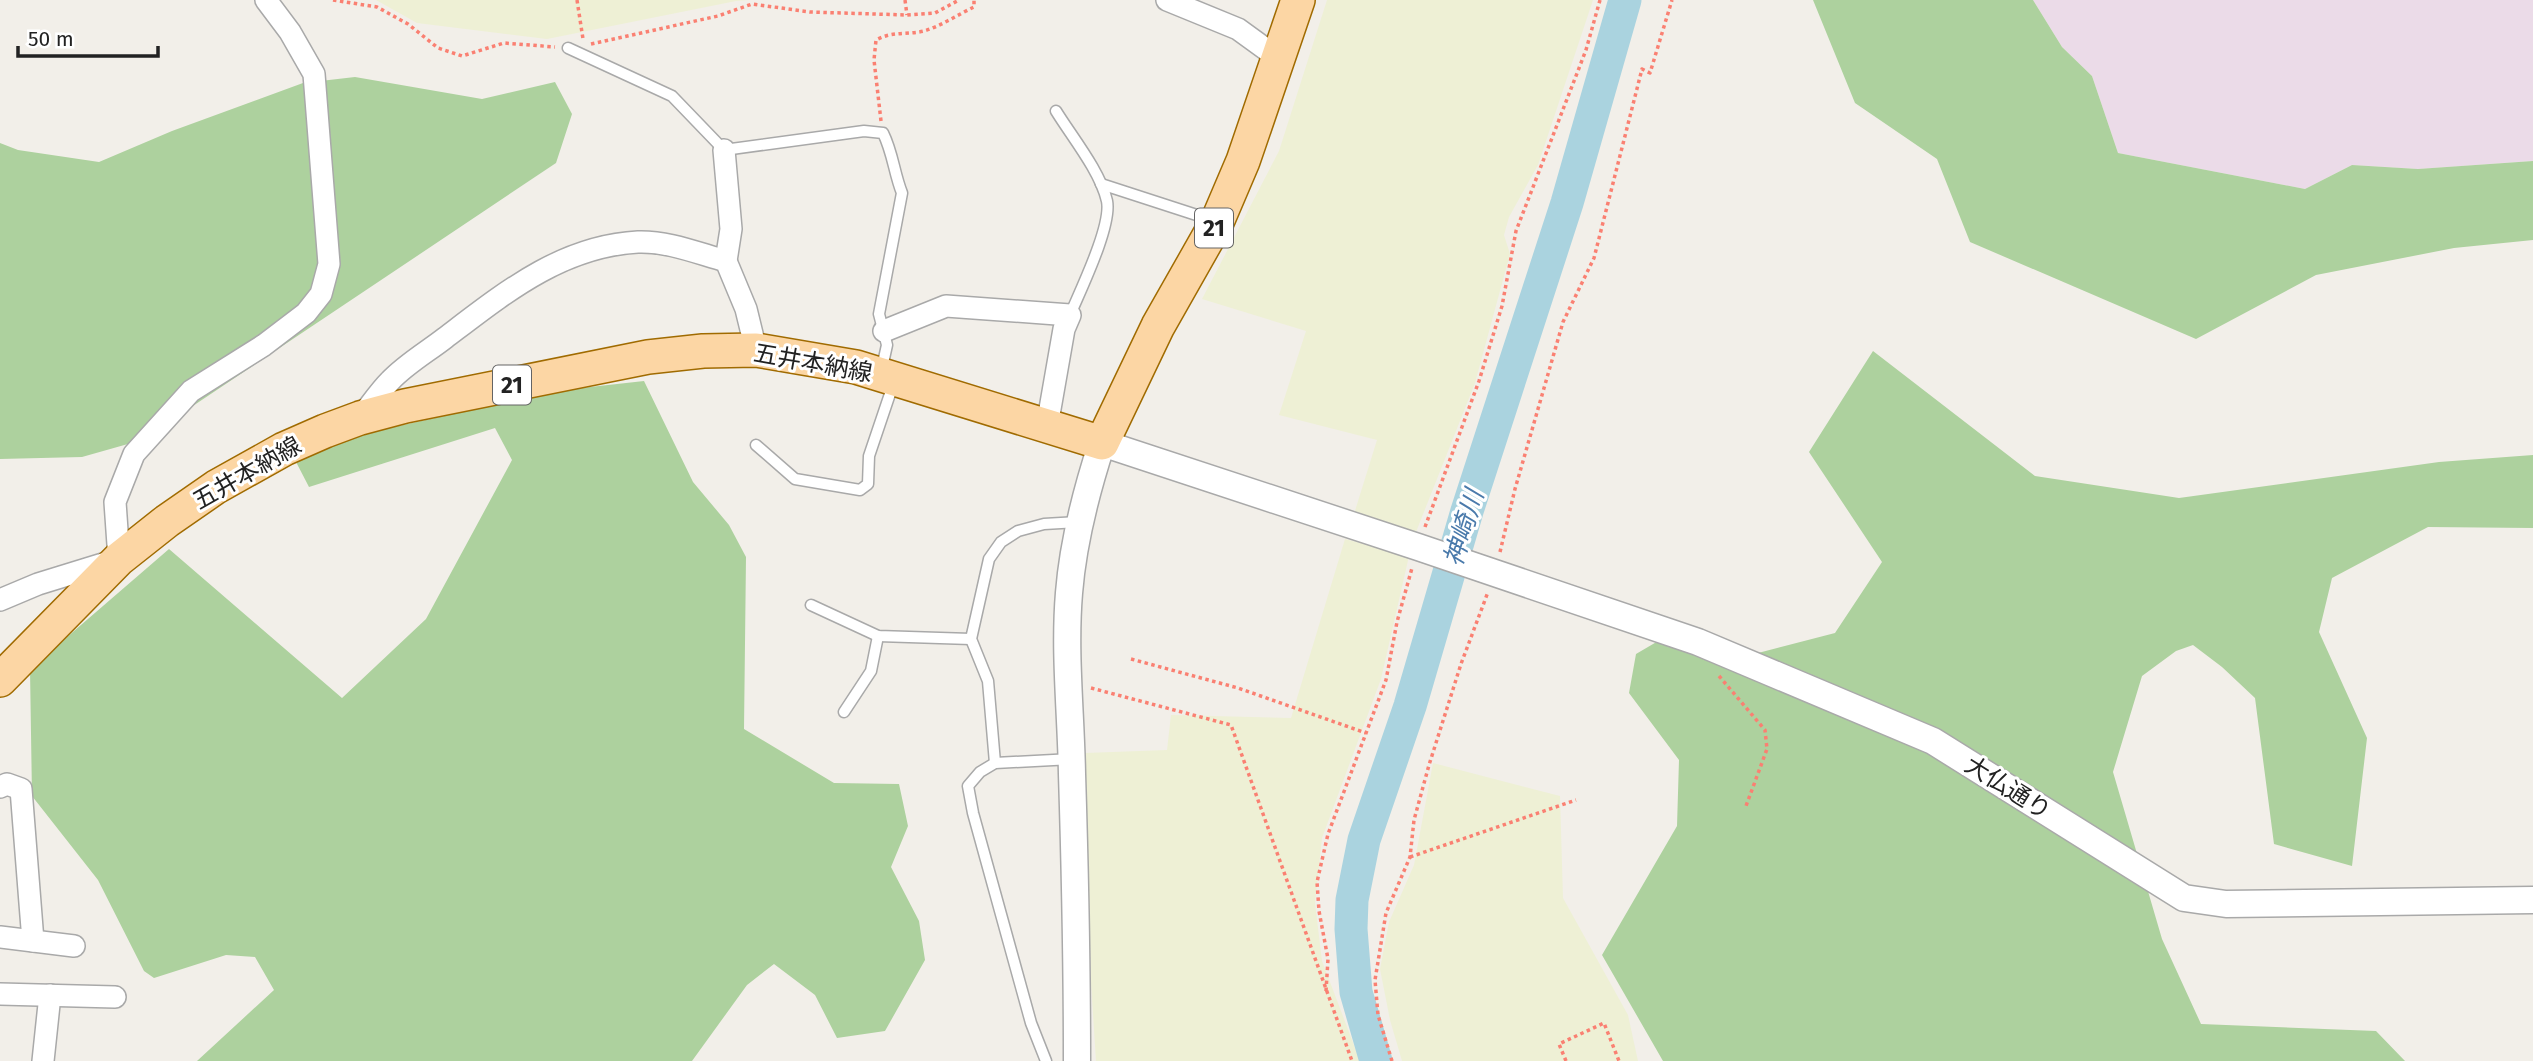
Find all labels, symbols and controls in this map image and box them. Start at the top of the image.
scale bar [18,14,158,58]
text: 50 m [28,26,74,52]
road number: 21 [1195,208,1233,247]
street label: 五井本納線 [751,339,875,387]
road number: 21 [493,366,531,404]
street label: 五井本納線 [188,431,306,515]
water label: 神崎川 [1438,483,1491,570]
street label: 大仏通り [1960,751,2056,825]

